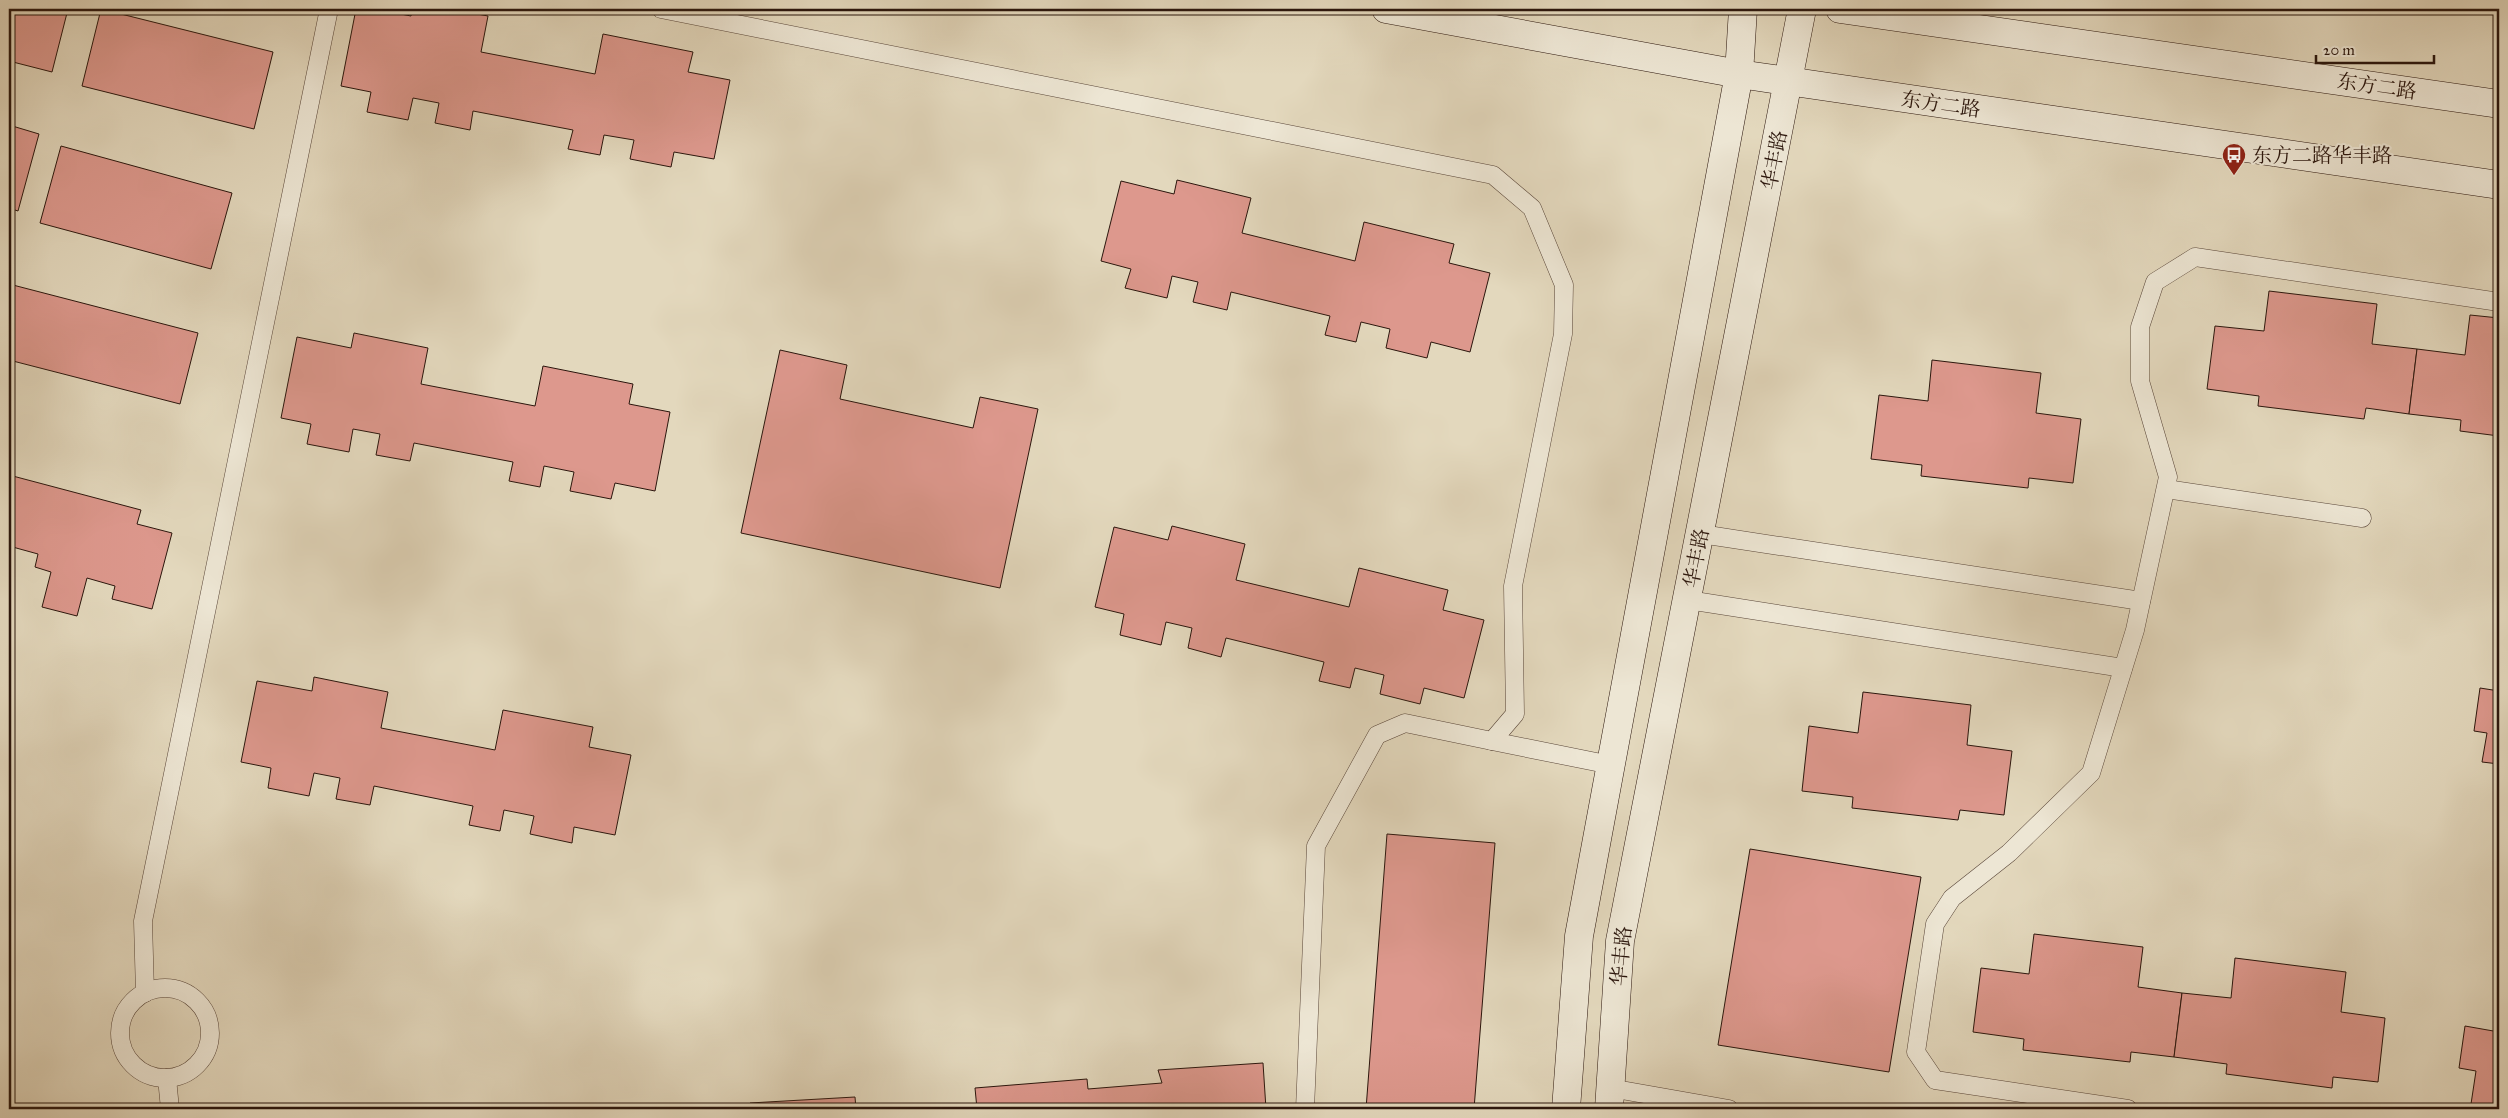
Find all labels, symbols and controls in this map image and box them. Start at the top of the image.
scale bar [2316,32,2433,64]
text: 20 m [2323,41,2355,59]
street label: 东方二路 [2336,69,2418,103]
street label: 东方二路 [1900,87,1982,121]
street label: 华丰路 [1756,128,1792,192]
bus stop icon: 东方二路华丰路 [2221,142,2247,176]
place label: 东方二路华丰路 [2252,143,2392,167]
street label: 华丰路 [1678,526,1714,590]
street label: 华丰路 [1606,925,1636,987]

